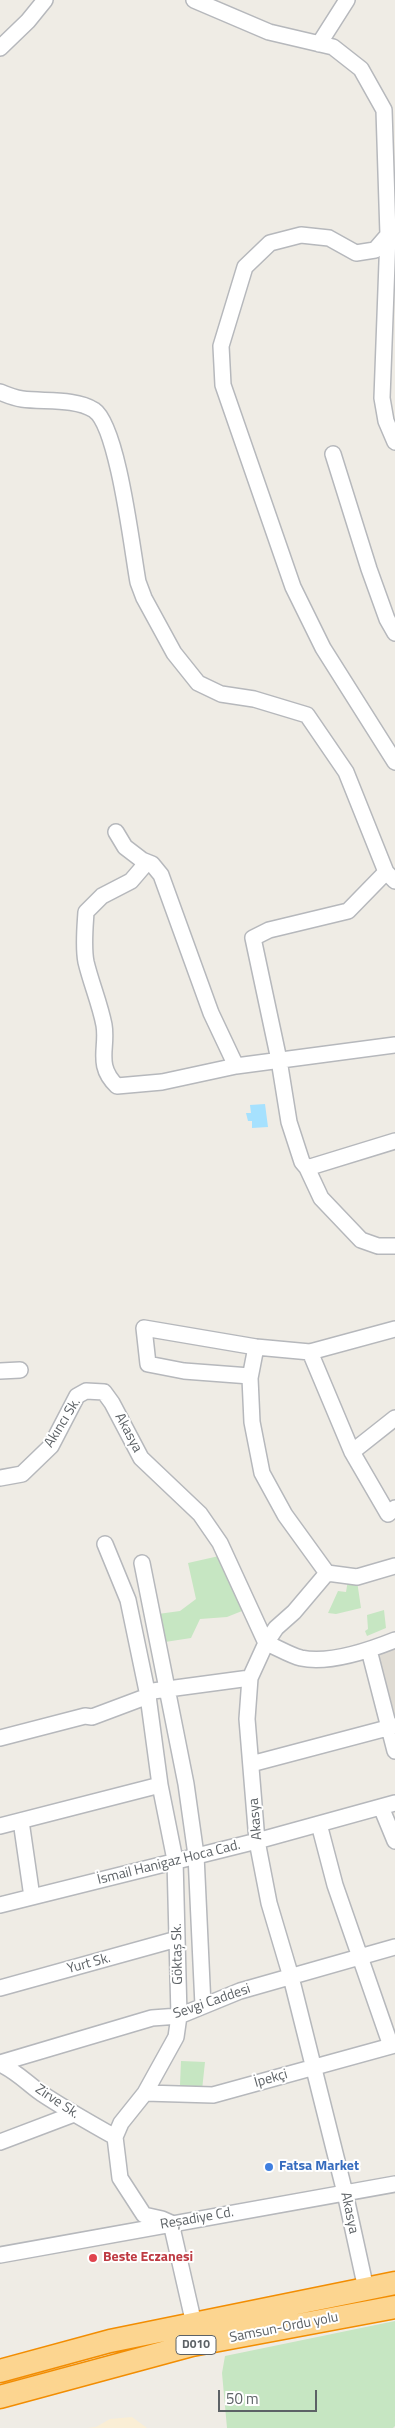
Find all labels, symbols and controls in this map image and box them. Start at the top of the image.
street label: Akıncı Sk. [41,1395,85,1451]
street label: Akasya [111,1410,145,1456]
street label: Akasya [246,1797,266,1841]
street label: İsmail Hanigaz Hoca Cad. [96,1837,242,1889]
street label: Göktaş Sk. [169,1923,187,1985]
street label: Yurt Sk. [65,1950,113,1978]
street label: Sevgi Caddesi [171,1981,253,2023]
street label: İpekçi [253,2066,289,2092]
street label: Zirve Sk. [32,2081,82,2123]
place label: Fatsa Market [279,2159,359,2175]
marker: Fatsa Market [263,2161,275,2173]
street label: Akasya [336,2191,362,2235]
street label: Reşadiye Cd. [159,2204,235,2234]
place label: Beste Eczanesi [103,2250,193,2266]
marker: Beste Eczanesi [87,2252,99,2264]
street label: Samsun-Ordu yolu [228,2309,340,2347]
road number: D010 [176,2336,216,2354]
scale bar [220,2380,319,2412]
text: 50 m [226,2387,259,2410]

